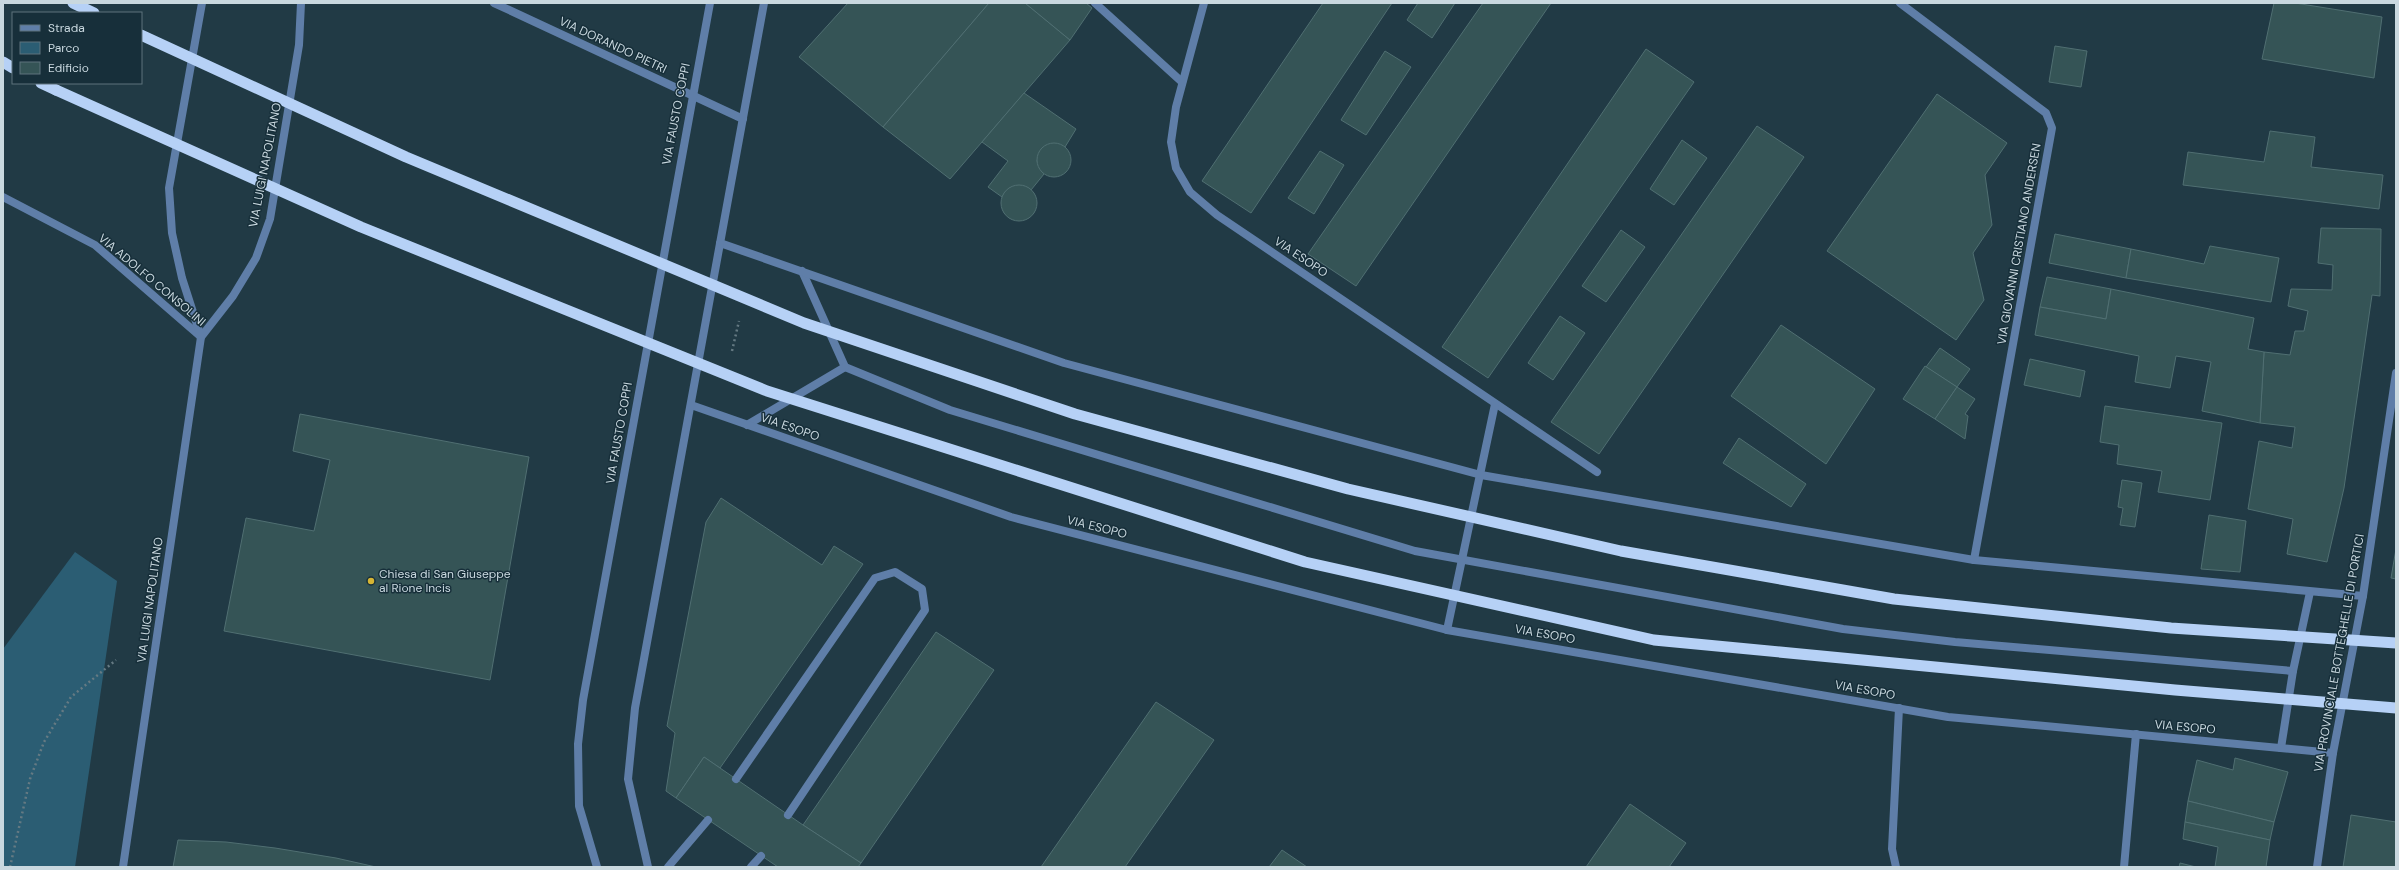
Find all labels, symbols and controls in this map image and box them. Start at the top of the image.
legend [12,12,142,84]
street label: VIA DORANDO PIETRI [557,13,669,77]
text: Strada [48,20,85,36]
text: Parco [48,40,79,56]
text: Edificio [48,60,89,76]
street label: VIA FAUSTO COPPI [658,62,694,166]
street label: VIA LUIGI NAPOLITANO [245,101,285,229]
street label: VIA GIOVANNI CRISTIANO ANDERSEN [1993,142,2045,346]
street label: VIA ADOLFO CONSOLINI [95,230,209,330]
street label: VIA ESOPO [1271,233,1331,281]
street label: VIA FAUSTO COPPI [602,381,636,485]
street label: VIA ESOPO [758,409,822,445]
street label: VIA ESOPO [1065,512,1129,542]
street label: VIA PROVINCIALE BOTTEGHELLE DI PORTICI [2310,533,2368,773]
street label: VIA LUIGI NAPOLITANO [133,536,167,664]
place label: Chiesa di San Giuseppe al Rione Incis [379,566,511,596]
marker: Chiesa di San Giuseppe al Rione Incis [366,576,376,586]
street label: VIA ESOPO [1513,621,1577,647]
street label: VIA ESOPO [1833,677,1897,703]
street label: VIA ESOPO [2154,716,2216,738]

